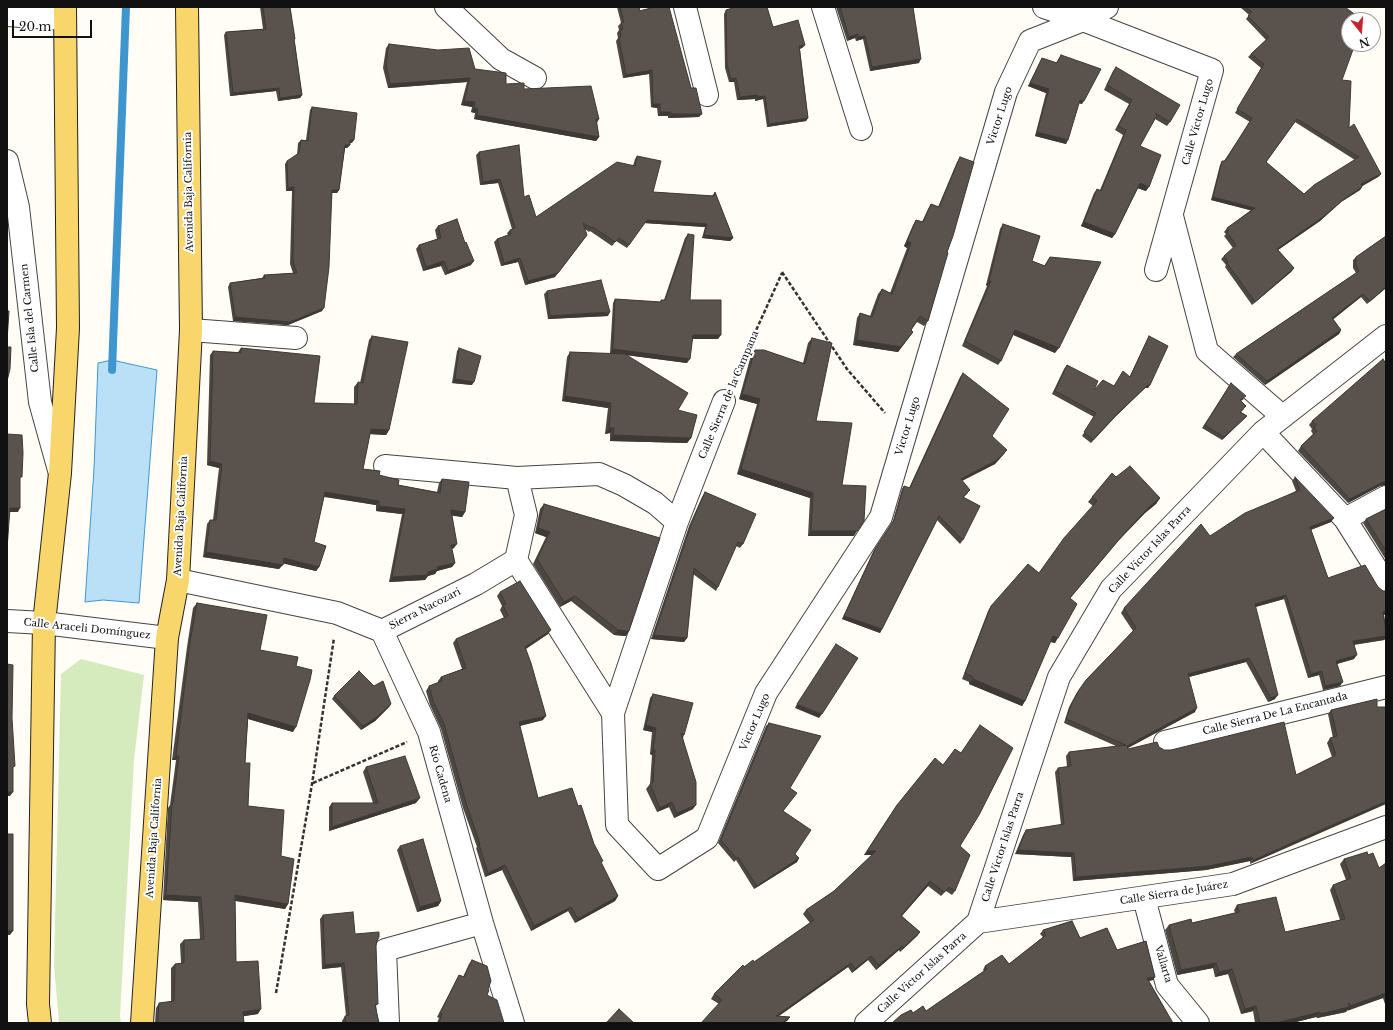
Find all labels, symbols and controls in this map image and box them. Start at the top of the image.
scale bar [14,12,94,38]
north arrow [1341,12,1381,52]
text: 20 m [19,19,51,34]
text: N [1357,34,1371,51]
street label: Calle Víctor Lugo [1180,77,1216,167]
street label: Victor Lugo [985,85,1015,147]
street label: Avenida Baja California [182,132,196,252]
street label: Calle Isla del Carmen [18,263,42,373]
street label: Calle Sierra de la Campana [696,329,762,461]
street label: Victor Lugo [893,395,923,457]
street label: Avenida Baja California [172,456,190,576]
street label: Calle Víctor Islas Parra [1106,504,1194,596]
street label: Sierra Nacozari [387,586,463,632]
street label: Calle Araceli Domínguez [23,616,151,642]
street label: Calle Sierra De La Encantada [1201,690,1349,738]
street label: Victor Lugo [738,692,772,752]
street label: Río Cadena [426,744,454,804]
street label: Avenida Baja California [144,778,164,898]
street label: Calle Víctor Islas Parra [979,790,1027,904]
street label: Calle Sierra de Juárez [1119,879,1229,907]
street label: Calle Victor Islas Parra [875,930,969,1016]
street label: Vallarta [1152,944,1174,984]

